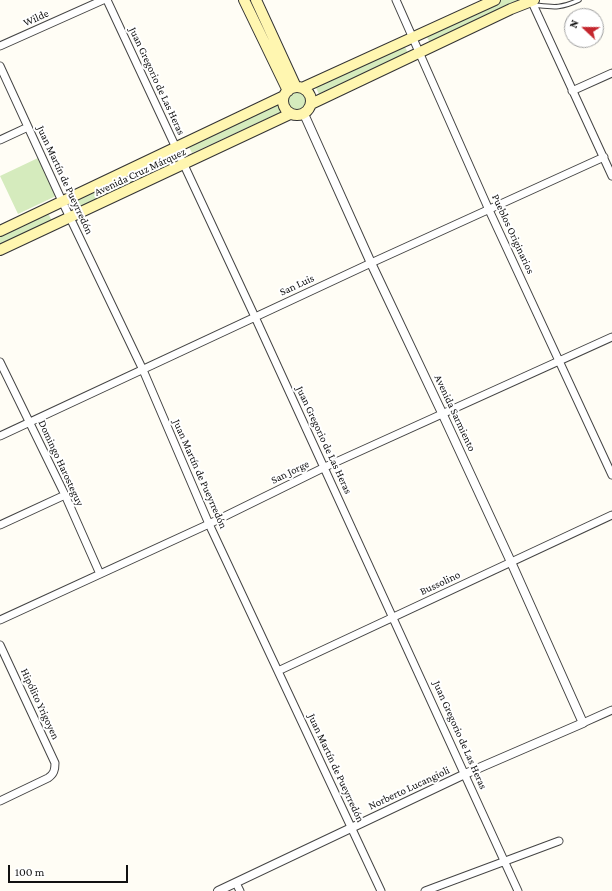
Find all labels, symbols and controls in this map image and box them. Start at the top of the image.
street label: Wilde [21,7,51,29]
north arrow [564,8,604,48]
text: N [567,18,581,30]
street label: Juan Gregorio de Las Heras [126,25,188,137]
street label: Juan Martín de Pueyrredón [34,124,96,236]
street label: Avenida Cruz Márquez [92,145,188,199]
street label: Pueblos Originarios [489,192,537,276]
street label: San Luis [278,271,316,299]
street label: Avenida Sarmiento [431,373,479,453]
street label: Juan Gregorio de Las Heras [293,384,355,496]
street label: Juan Martín de Pueyrredón [170,417,230,531]
street label: Domingo Harosteguy [35,418,87,508]
street label: San Jorge [269,457,311,487]
street label: Bussolino [418,568,462,598]
street label: Hipólito Yrigoyen [18,666,62,742]
street label: Juan Gregorio de Las Heras [430,679,490,791]
street label: Juan Martín de Pueyrredón [305,712,367,824]
street label: Norberto Lucangioli [366,763,452,813]
scale bar [10,857,130,883]
text: 100 m [15,865,44,879]

